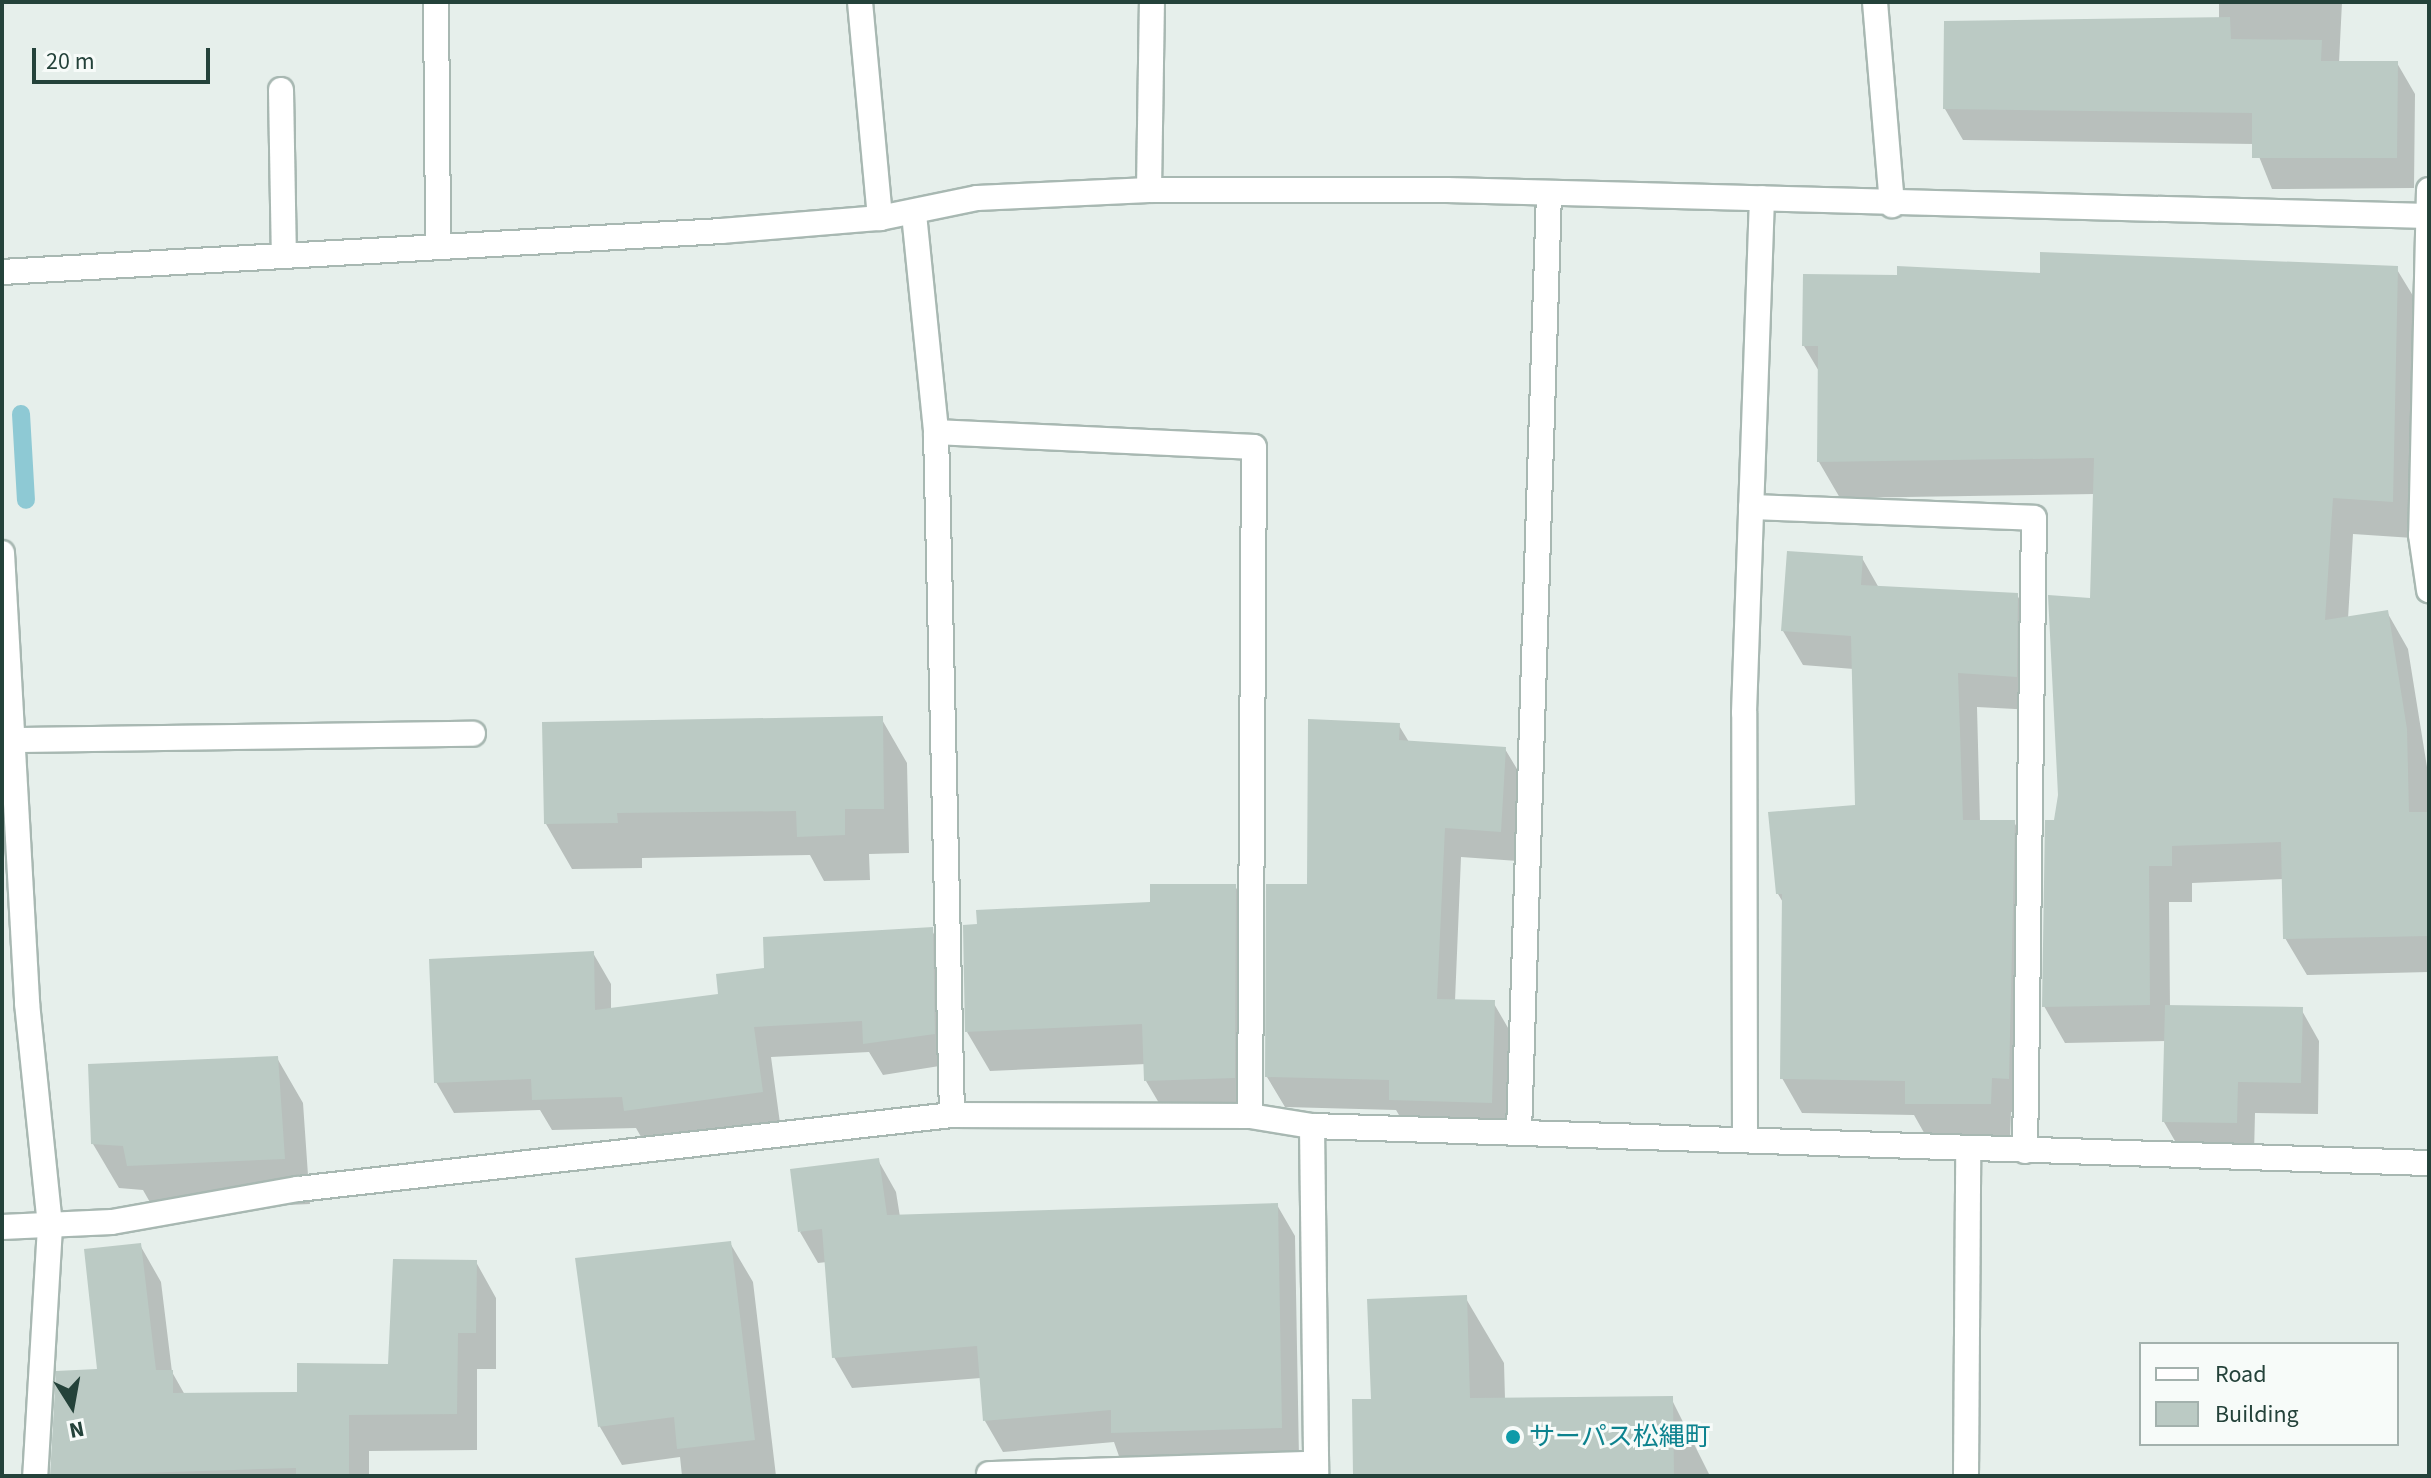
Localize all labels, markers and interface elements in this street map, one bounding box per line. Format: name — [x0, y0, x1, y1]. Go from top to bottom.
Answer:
scale bar — [36, 32, 214, 82]
text: 20 m — [46, 44, 95, 79]
legend — [2139, 1342, 2399, 1446]
text: Road — [2215, 1357, 2267, 1392]
north arrow — [32, 1366, 112, 1446]
text: Building — [2215, 1397, 2299, 1432]
text: N — [66, 1412, 87, 1447]
place label: サーパス松縄町 — [1529, 1421, 1711, 1453]
marker: サーパス松縄町 — [1504, 1428, 1522, 1446]

